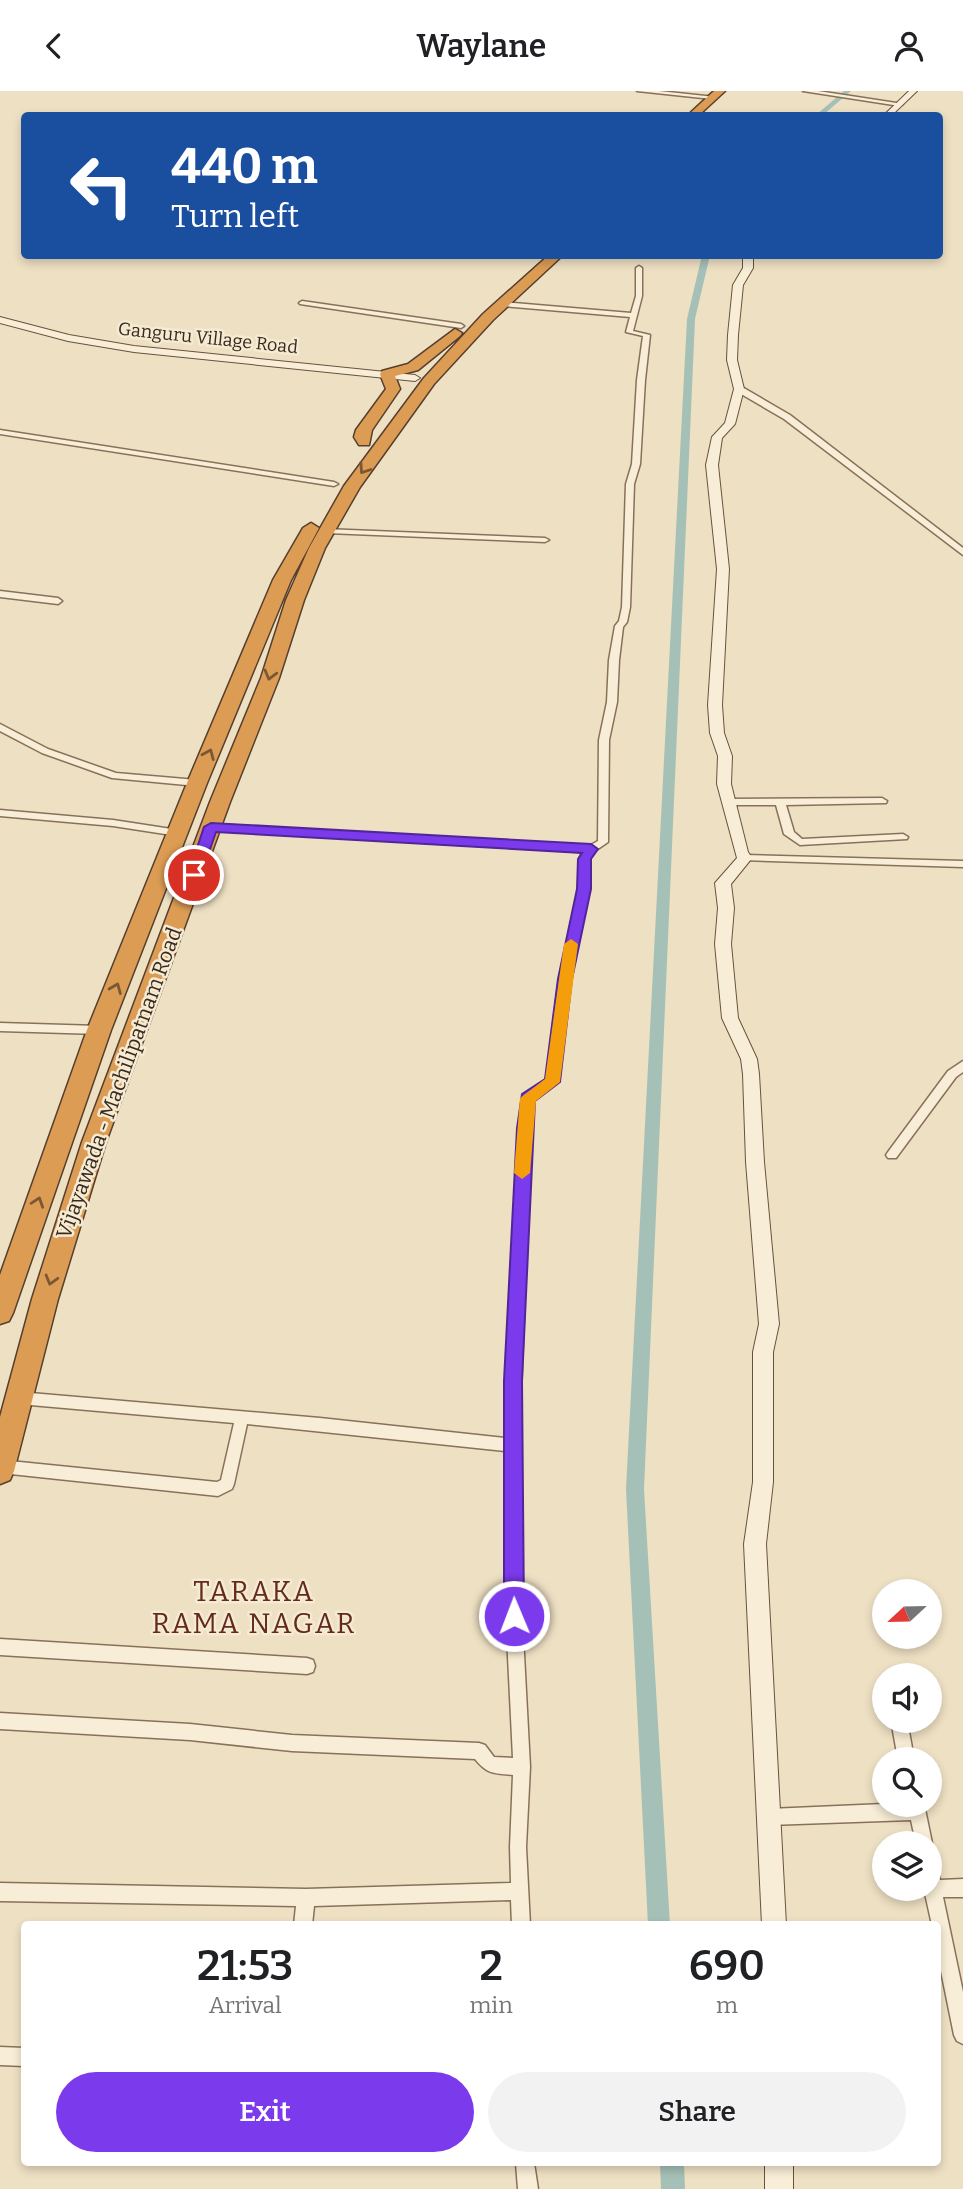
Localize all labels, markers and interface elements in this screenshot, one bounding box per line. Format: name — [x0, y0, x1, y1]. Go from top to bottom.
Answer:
icon: back — [35, 27, 73, 65]
text: Waylane — [417, 27, 546, 65]
icon: person — [890, 27, 928, 65]
text: 440 m — [171, 137, 318, 196]
icon: left — [56, 140, 147, 231]
text: Turn left — [171, 197, 299, 235]
street label: Ganguru Village Road — [117, 318, 299, 358]
one-way arrow — [360, 461, 372, 474]
one-way arrow — [264, 669, 278, 681]
one-way arrow — [201, 749, 215, 761]
pin — [164, 845, 224, 905]
icon: arrive — [175, 856, 213, 894]
street label: Vijayawada - Machilipatnam Road — [50, 924, 188, 1242]
one-way arrow — [108, 983, 122, 995]
one-way arrow — [30, 1196, 44, 1208]
one-way arrow — [45, 1274, 59, 1286]
district label: TARAKA RAMA NAGAR — [152, 1575, 356, 1640]
position arrow — [477, 1579, 551, 1653]
north arrow — [872, 1579, 942, 1649]
map controls — [872, 1579, 942, 1901]
button: sound — [872, 1663, 942, 1733]
button: search — [872, 1747, 942, 1817]
button: layers — [872, 1831, 942, 1901]
text: 21:53 — [197, 1941, 293, 1991]
text: 2 — [479, 1941, 503, 1991]
text: 690 — [689, 1941, 765, 1991]
text: Arrival — [209, 1991, 282, 2019]
text: min — [469, 1991, 513, 2019]
text: m — [716, 1991, 738, 2019]
button: Exit — [56, 2072, 474, 2152]
button: Share — [488, 2072, 906, 2152]

